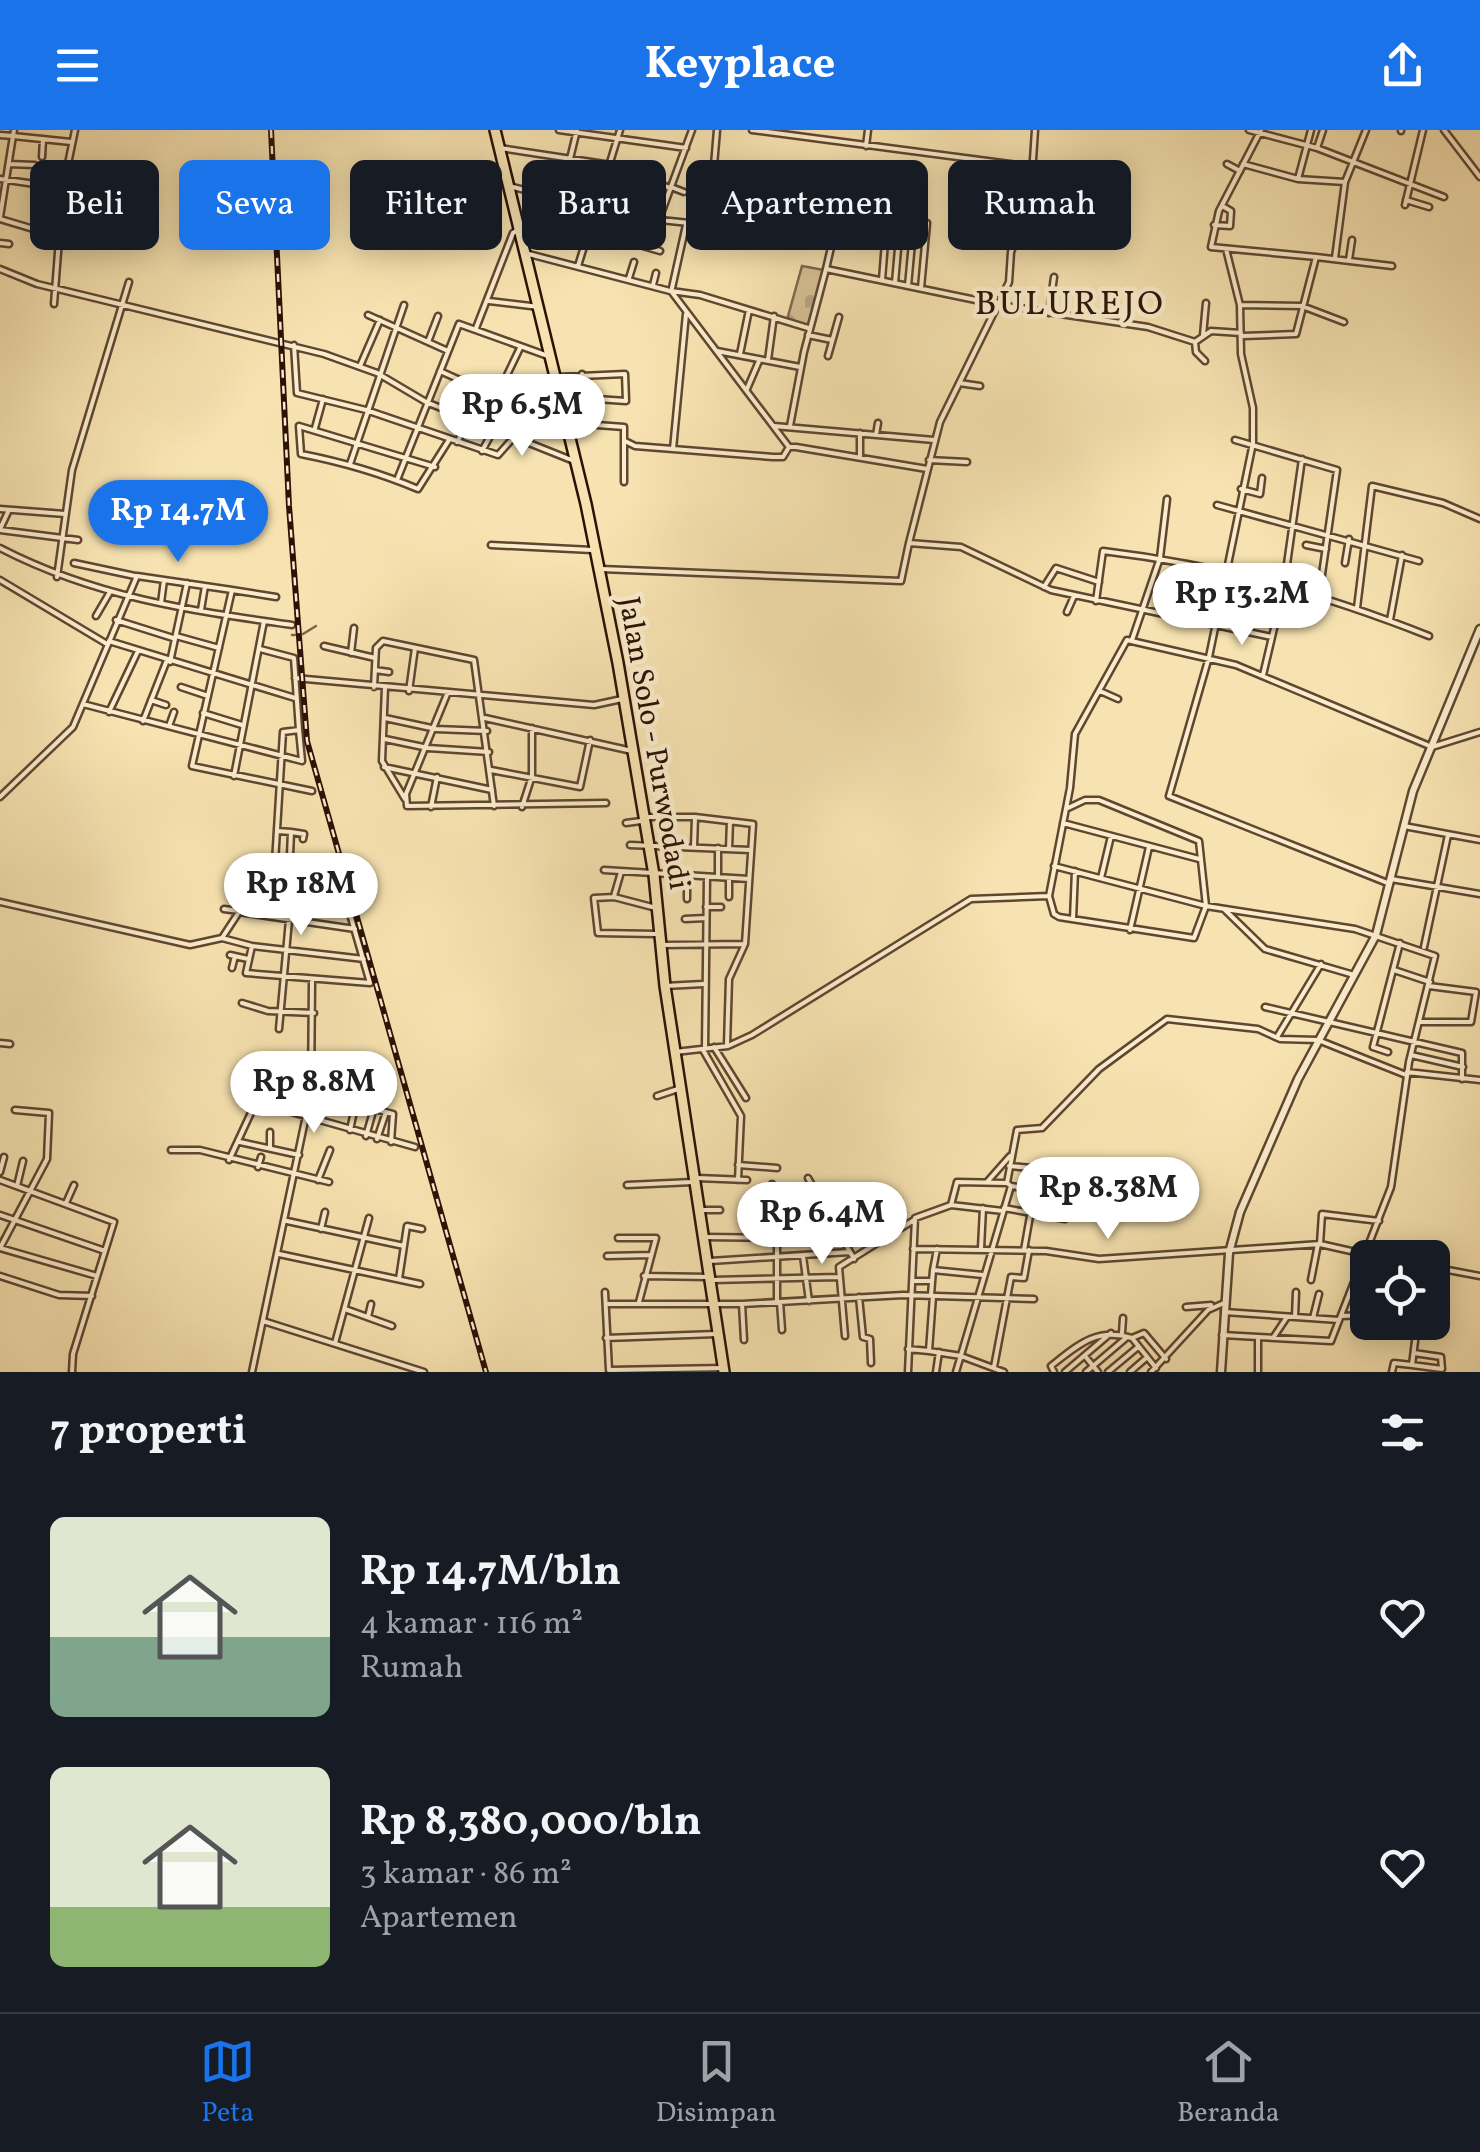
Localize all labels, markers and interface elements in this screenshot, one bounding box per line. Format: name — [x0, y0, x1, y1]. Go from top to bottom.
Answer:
text: Keyplace — [645, 34, 835, 97]
icon: menu — [50, 38, 105, 93]
icon: share — [1375, 38, 1430, 93]
chip: Beli — [30, 160, 159, 250]
chip: Sewa — [179, 160, 330, 250]
chip: Filter — [350, 160, 502, 250]
chip: Baru — [522, 160, 666, 250]
chip: Apartemen — [686, 160, 928, 250]
chip: Rumah — [948, 160, 1131, 250]
district label: BULUREJO — [975, 281, 1165, 329]
pin: Rp 6.5M — [430, 374, 614, 459]
text: Rp 6.5M — [461, 384, 583, 428]
pin: Rp 14.7M — [75, 480, 281, 565]
text: Rp 14.7M — [110, 490, 246, 534]
pin: Rp 13.2M — [1139, 563, 1345, 648]
text: Rp 13.2M — [1175, 573, 1309, 617]
street label: Jalan Solo - Purwodadi — [607, 594, 699, 893]
pin: Rp 18M — [220, 853, 382, 938]
text: Rp 18M — [246, 863, 356, 907]
pin: Rp 8.8M — [222, 1051, 406, 1136]
text: Rp 8.8M — [252, 1061, 376, 1105]
pin: Rp 8.38M — [1005, 1157, 1211, 1242]
text: Rp 8.38M — [1038, 1167, 1178, 1211]
pin: Rp 6.4M — [730, 1182, 914, 1267]
text: Rp 6.4M — [759, 1192, 885, 1236]
map controls — [1350, 1240, 1450, 1340]
button: locate — [1350, 1240, 1450, 1340]
text: 7 properti — [50, 1403, 247, 1462]
icon: filters — [1375, 1405, 1430, 1460]
text: Rp 14.7M/bln — [360, 1544, 621, 1603]
icon: home — [130, 1557, 250, 1677]
icon: heart — [1375, 1590, 1430, 1645]
text: 4 kamar · 116 m² — [360, 1603, 583, 1647]
text: Rumah — [360, 1647, 463, 1691]
text: Rp 8,380,000/bln — [360, 1794, 702, 1853]
icon: home — [130, 1807, 250, 1927]
icon: heart — [1375, 1840, 1430, 1895]
text: 3 kamar · 86 m² — [360, 1853, 572, 1897]
text: Apartemen — [360, 1897, 518, 1941]
tab: Peta — [200, 2034, 255, 2133]
tab: Disimpan — [656, 2034, 776, 2133]
tab: Beranda — [1177, 2034, 1280, 2133]

